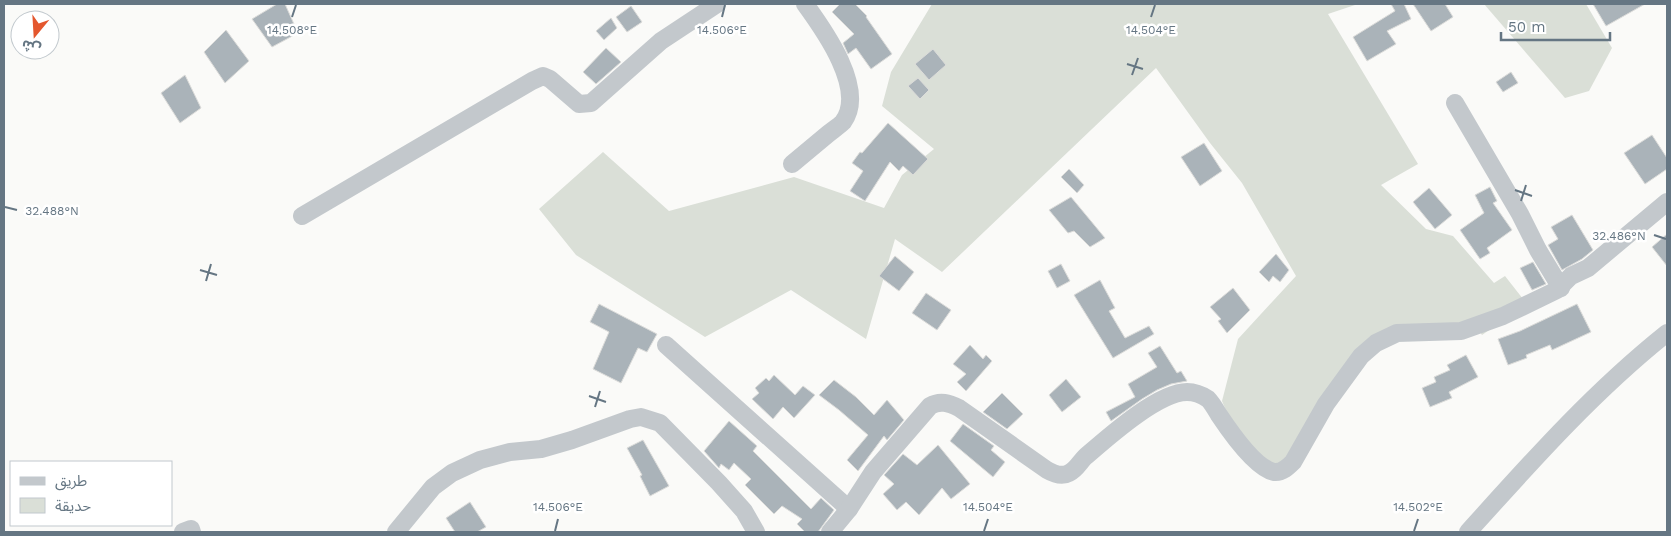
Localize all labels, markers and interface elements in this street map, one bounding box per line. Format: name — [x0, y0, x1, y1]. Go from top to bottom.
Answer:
north arrow — [10, 10, 60, 60]
scale bar — [1501, 10, 1610, 42]
text: 50 m — [1508, 18, 1545, 36]
text: 14.508°E — [267, 23, 317, 37]
text: 14.506°E — [697, 23, 747, 37]
text: 14.504°E — [1126, 23, 1176, 37]
text: ش — [19, 37, 43, 58]
text: 32.488°N — [25, 204, 79, 218]
text: 32.486°N — [1592, 229, 1646, 243]
legend — [10, 461, 172, 526]
text: طريق — [55, 472, 87, 491]
text: حديقة — [55, 497, 91, 515]
text: 14.506°E — [533, 500, 583, 514]
text: 14.504°E — [963, 500, 1013, 514]
text: 14.502°E — [1393, 500, 1443, 514]

